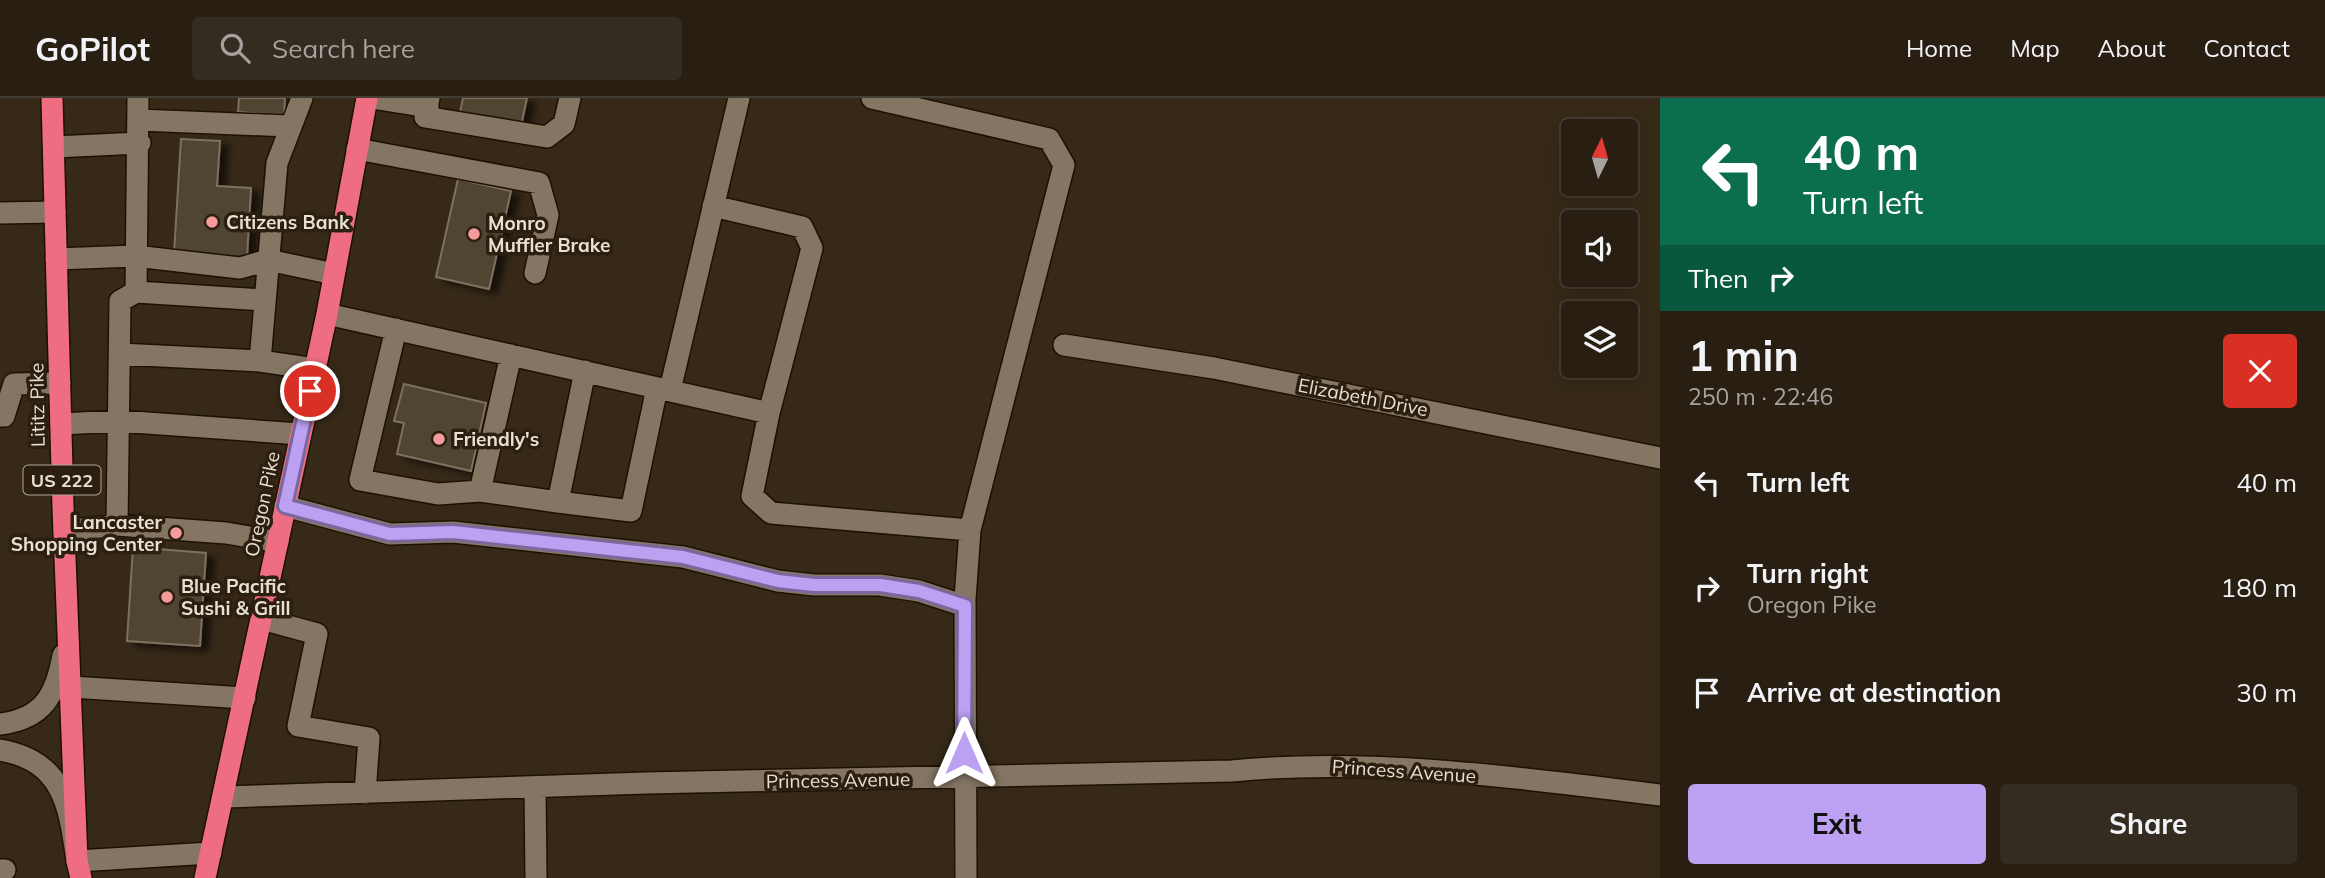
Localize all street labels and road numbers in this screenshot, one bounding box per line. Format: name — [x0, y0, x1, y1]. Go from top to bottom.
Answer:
street label: Lititz Pike — [24, 363, 50, 447]
street label: Elizabeth Drive — [1296, 373, 1430, 421]
street label: Oregon Pike — [239, 449, 285, 559]
road number: US 222 — [24, 466, 100, 494]
street label: Princess Avenue — [1331, 754, 1477, 788]
street label: Princess Avenue — [766, 767, 910, 793]

